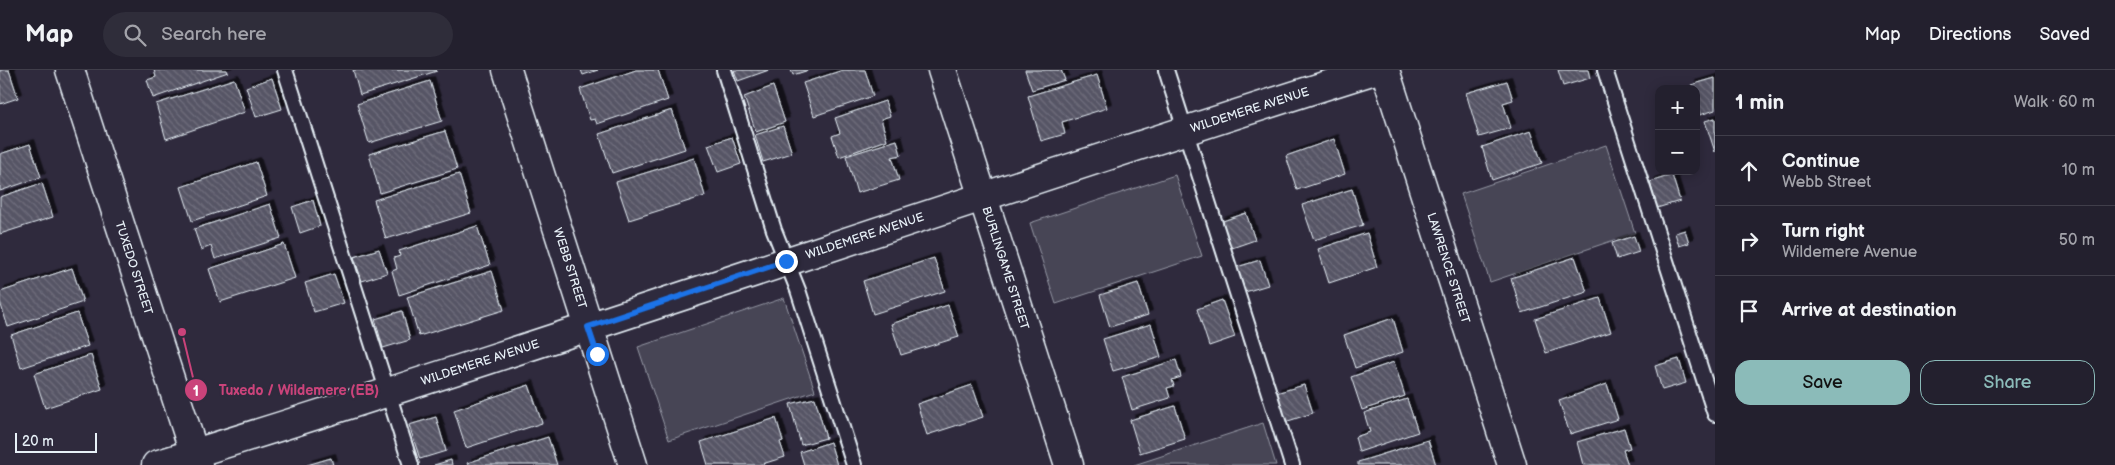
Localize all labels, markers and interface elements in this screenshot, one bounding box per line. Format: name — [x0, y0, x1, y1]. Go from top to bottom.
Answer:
search box — [103, 12, 453, 57]
text: Map — [25, 20, 73, 49]
icon: search — [121, 21, 149, 49]
text: Search here — [161, 23, 267, 46]
text: Map — [1865, 24, 1901, 45]
text: Directions — [1929, 24, 2011, 45]
text: Saved — [2039, 24, 2090, 45]
street label: WILDEMERE AVENUE — [1189, 84, 1311, 136]
map controls — [1655, 85, 1700, 175]
button: + — [1655, 85, 1700, 130]
text: 1 min — [1735, 90, 1784, 115]
text: Walk · 60 m — [2014, 93, 2095, 112]
button: − — [1655, 130, 1700, 175]
text: Continue — [1782, 150, 1860, 173]
icon: ahead — [1735, 157, 1763, 185]
text: 10 m — [2062, 161, 2095, 180]
text: Webb Street — [1782, 173, 1871, 192]
street label: BURLINGAME STREET — [979, 205, 1033, 332]
street label: WILDEMERE AVENUE — [804, 209, 926, 262]
street label: LAWRENCE STREET — [1424, 211, 1474, 326]
street label: TUXEDO STREET — [112, 219, 157, 317]
text: Turn right — [1782, 220, 1865, 243]
street label: WEBB STREET — [550, 226, 590, 311]
icon: right — [1735, 227, 1763, 255]
text: 50 m — [2059, 231, 2095, 250]
text: Wildemere Avenue — [1782, 243, 1917, 262]
route end — [775, 250, 798, 273]
icon: arrive — [1735, 297, 1763, 325]
text: Arrive at destination — [1782, 299, 1957, 322]
street label: WILDEMERE AVENUE — [419, 336, 541, 389]
route start — [586, 343, 609, 366]
button: Save — [1735, 360, 1910, 405]
button: Share — [1920, 360, 2095, 405]
callout: Tuxedo / Wildemere (EB) — [183, 376, 389, 405]
text: 1 — [193, 382, 199, 401]
text: Tuxedo / Wildemere (EB) — [219, 382, 379, 399]
scale bar — [15, 430, 98, 453]
text: 20 m — [22, 433, 54, 450]

